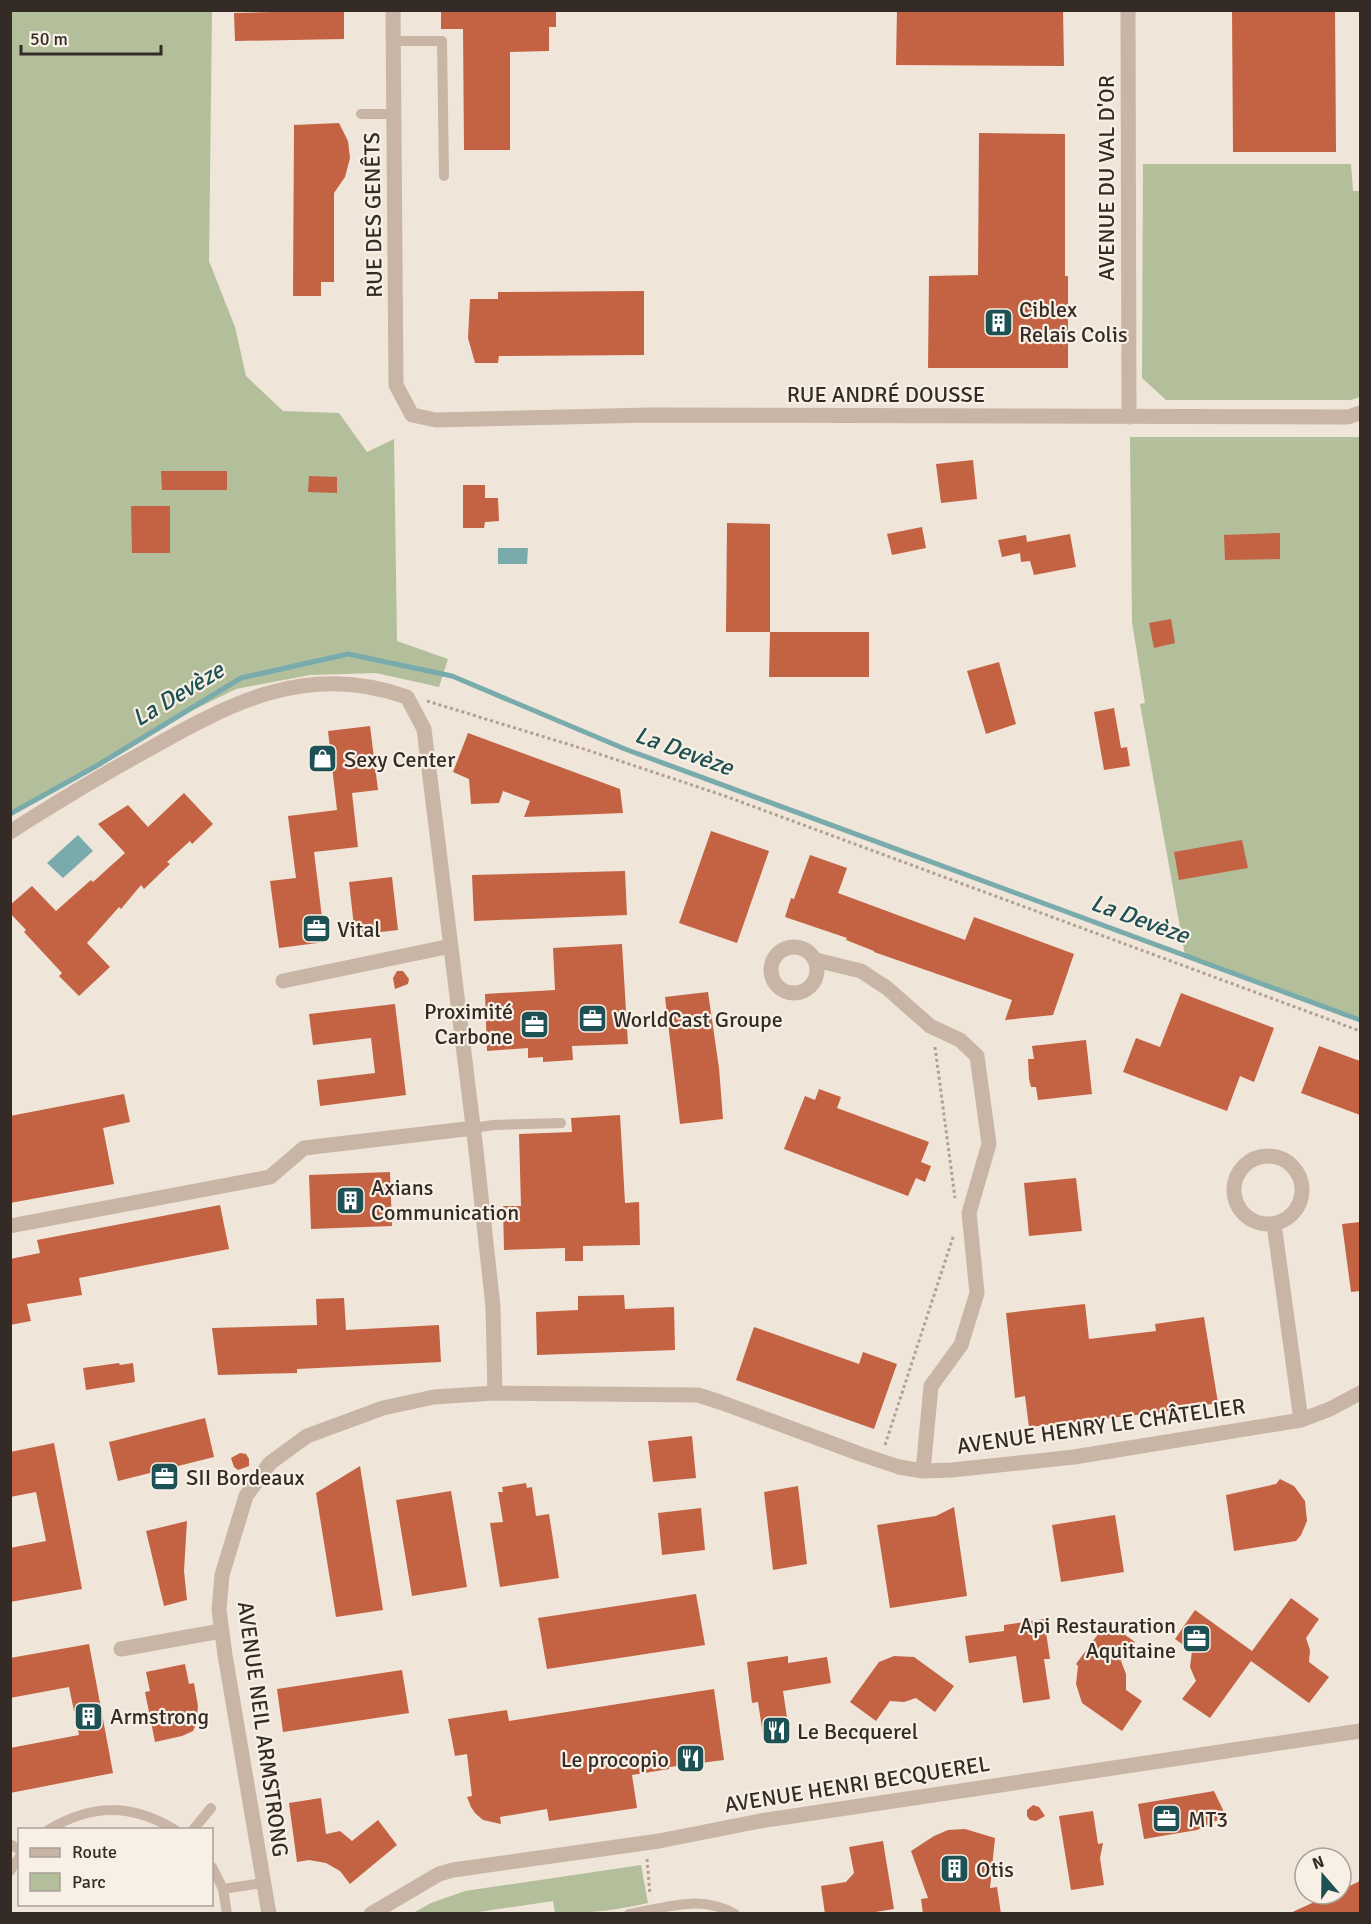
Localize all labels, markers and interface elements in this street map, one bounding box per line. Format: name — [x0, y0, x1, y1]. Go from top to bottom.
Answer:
scale bar — [21, 18, 160, 56]
text: 50 m — [30, 28, 68, 50]
street label: AVENUE DU VAL D'OR — [1093, 75, 1120, 281]
street label: RUE DES GENÊTS — [358, 132, 388, 298]
place label: Ciblex Relais Colis — [1019, 296, 1128, 348]
building icon: Ciblex Relais Colis — [982, 306, 1014, 338]
street label: RUE ANDRÉ DOUSSE — [787, 381, 985, 408]
water label: La Devèze — [127, 654, 230, 733]
water label: La Devèze — [631, 719, 738, 783]
shop icon: Sexy Center — [307, 743, 339, 775]
place label: Sexy Center — [344, 746, 455, 773]
water label: La Devèze — [1087, 887, 1194, 951]
office icon: Vital — [300, 913, 332, 945]
place label: Vital — [337, 916, 381, 943]
place label: Proximité Carbone — [424, 998, 513, 1050]
office icon: WorldCast Groupe — [576, 1003, 608, 1035]
place label: WorldCast Groupe — [613, 1006, 783, 1033]
office icon: Proximité Carbone — [518, 1008, 550, 1040]
place label: Axians Communication — [371, 1174, 519, 1226]
building icon: Axians Communication — [334, 1184, 366, 1216]
street label: AVENUE HENRY LE CHÂTELIER — [955, 1392, 1247, 1460]
office icon: SII Bordeaux — [149, 1461, 181, 1493]
place label: SII Bordeaux — [186, 1464, 305, 1491]
street label: AVENUE NEIL ARMSTRONG — [232, 1600, 294, 1858]
place label: Api Restauration Aquitaine — [1020, 1612, 1176, 1664]
office icon: Api Restauration Aquitaine — [1181, 1622, 1213, 1654]
building icon: Armstrong — [73, 1700, 105, 1732]
place label: Armstrong — [110, 1703, 209, 1730]
restaurant icon: Le Becquerel — [760, 1715, 792, 1747]
place label: Le Becquerel — [797, 1718, 918, 1745]
restaurant icon: Le procopio — [674, 1743, 706, 1775]
place label: Le procopio — [561, 1746, 669, 1773]
street label: AVENUE HENRI BECQUEREL — [722, 1750, 992, 1818]
office icon: MT3 — [1151, 1803, 1183, 1835]
place label: MT3 — [1188, 1806, 1228, 1833]
legend — [18, 1828, 213, 1906]
text: Route — [72, 1841, 117, 1863]
north arrow — [1293, 1846, 1353, 1906]
text: N — [1310, 1852, 1327, 1874]
building icon: Otis — [939, 1853, 971, 1885]
place label: Otis — [976, 1856, 1014, 1883]
text: Parc — [72, 1871, 106, 1893]

